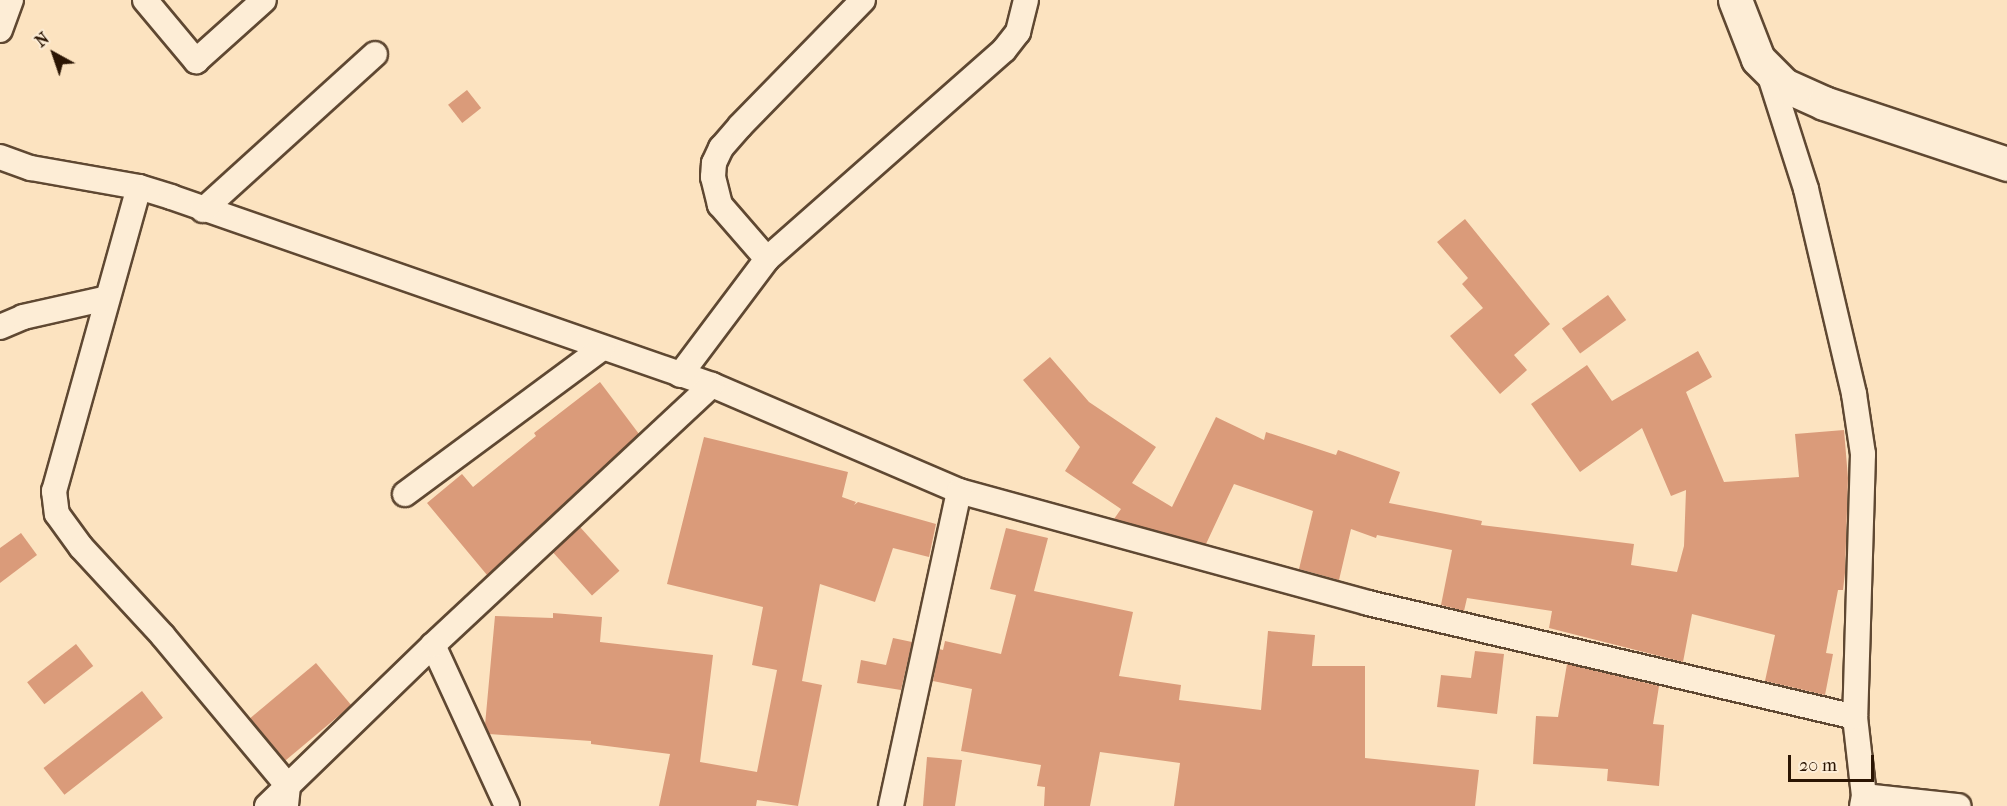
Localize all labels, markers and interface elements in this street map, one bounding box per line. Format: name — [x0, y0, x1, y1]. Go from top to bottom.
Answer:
north arrow — [24, 24, 84, 84]
text: N — [31, 29, 53, 51]
scale bar — [1791, 743, 1876, 781]
text: 20 m — [1799, 755, 1837, 776]

